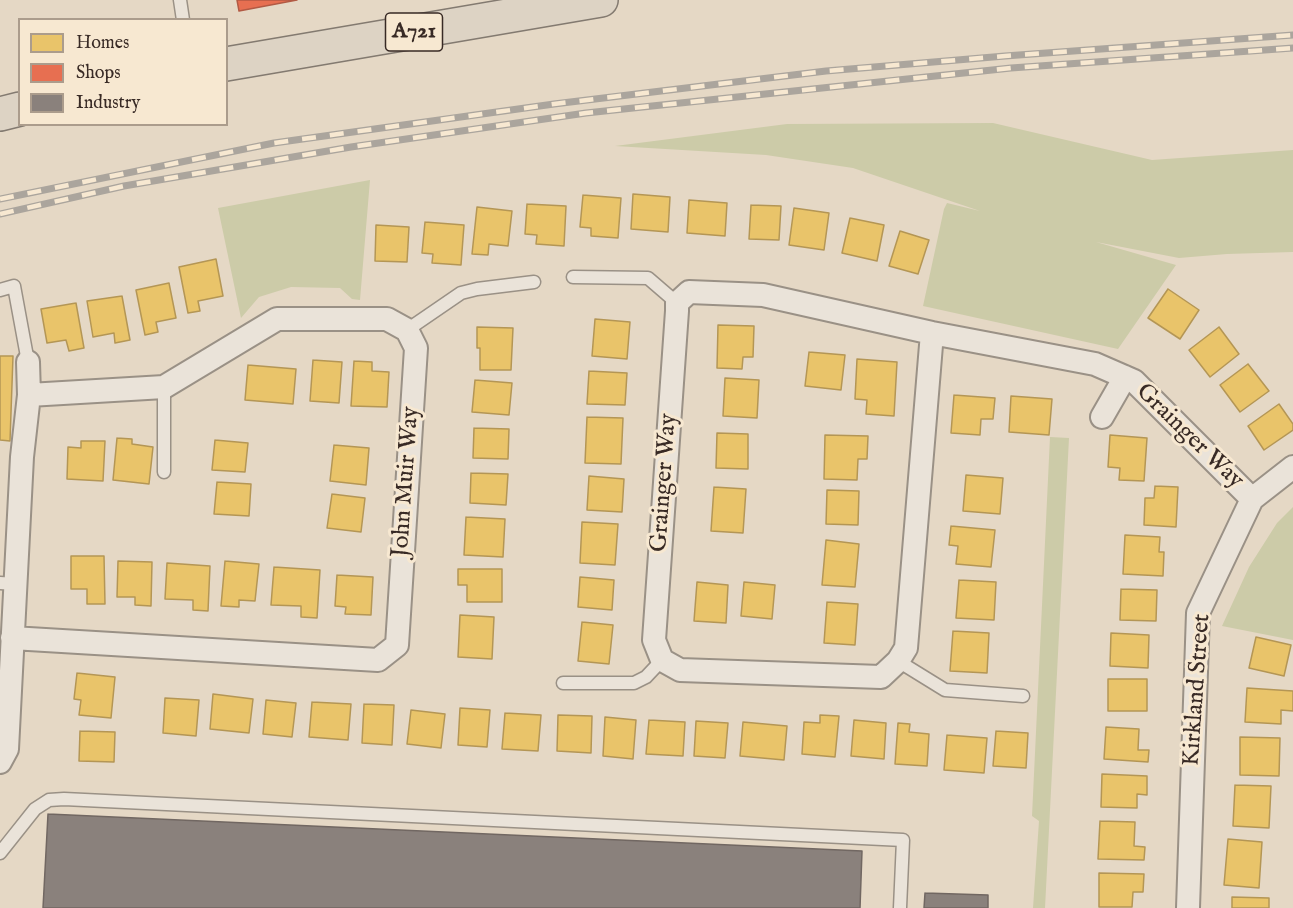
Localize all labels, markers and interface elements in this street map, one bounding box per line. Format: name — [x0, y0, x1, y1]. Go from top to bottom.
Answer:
road number: A721 — [386, 13, 442, 51]
legend — [18, 18, 228, 126]
text: Homes — [76, 32, 129, 55]
text: Shops — [76, 62, 121, 85]
text: Industry — [76, 92, 140, 115]
street label: Grainger Way — [1129, 378, 1249, 496]
street label: John Muir Way — [387, 406, 427, 558]
street label: Grainger Way — [646, 413, 684, 553]
street label: Kirkland Street — [1178, 613, 1218, 767]

